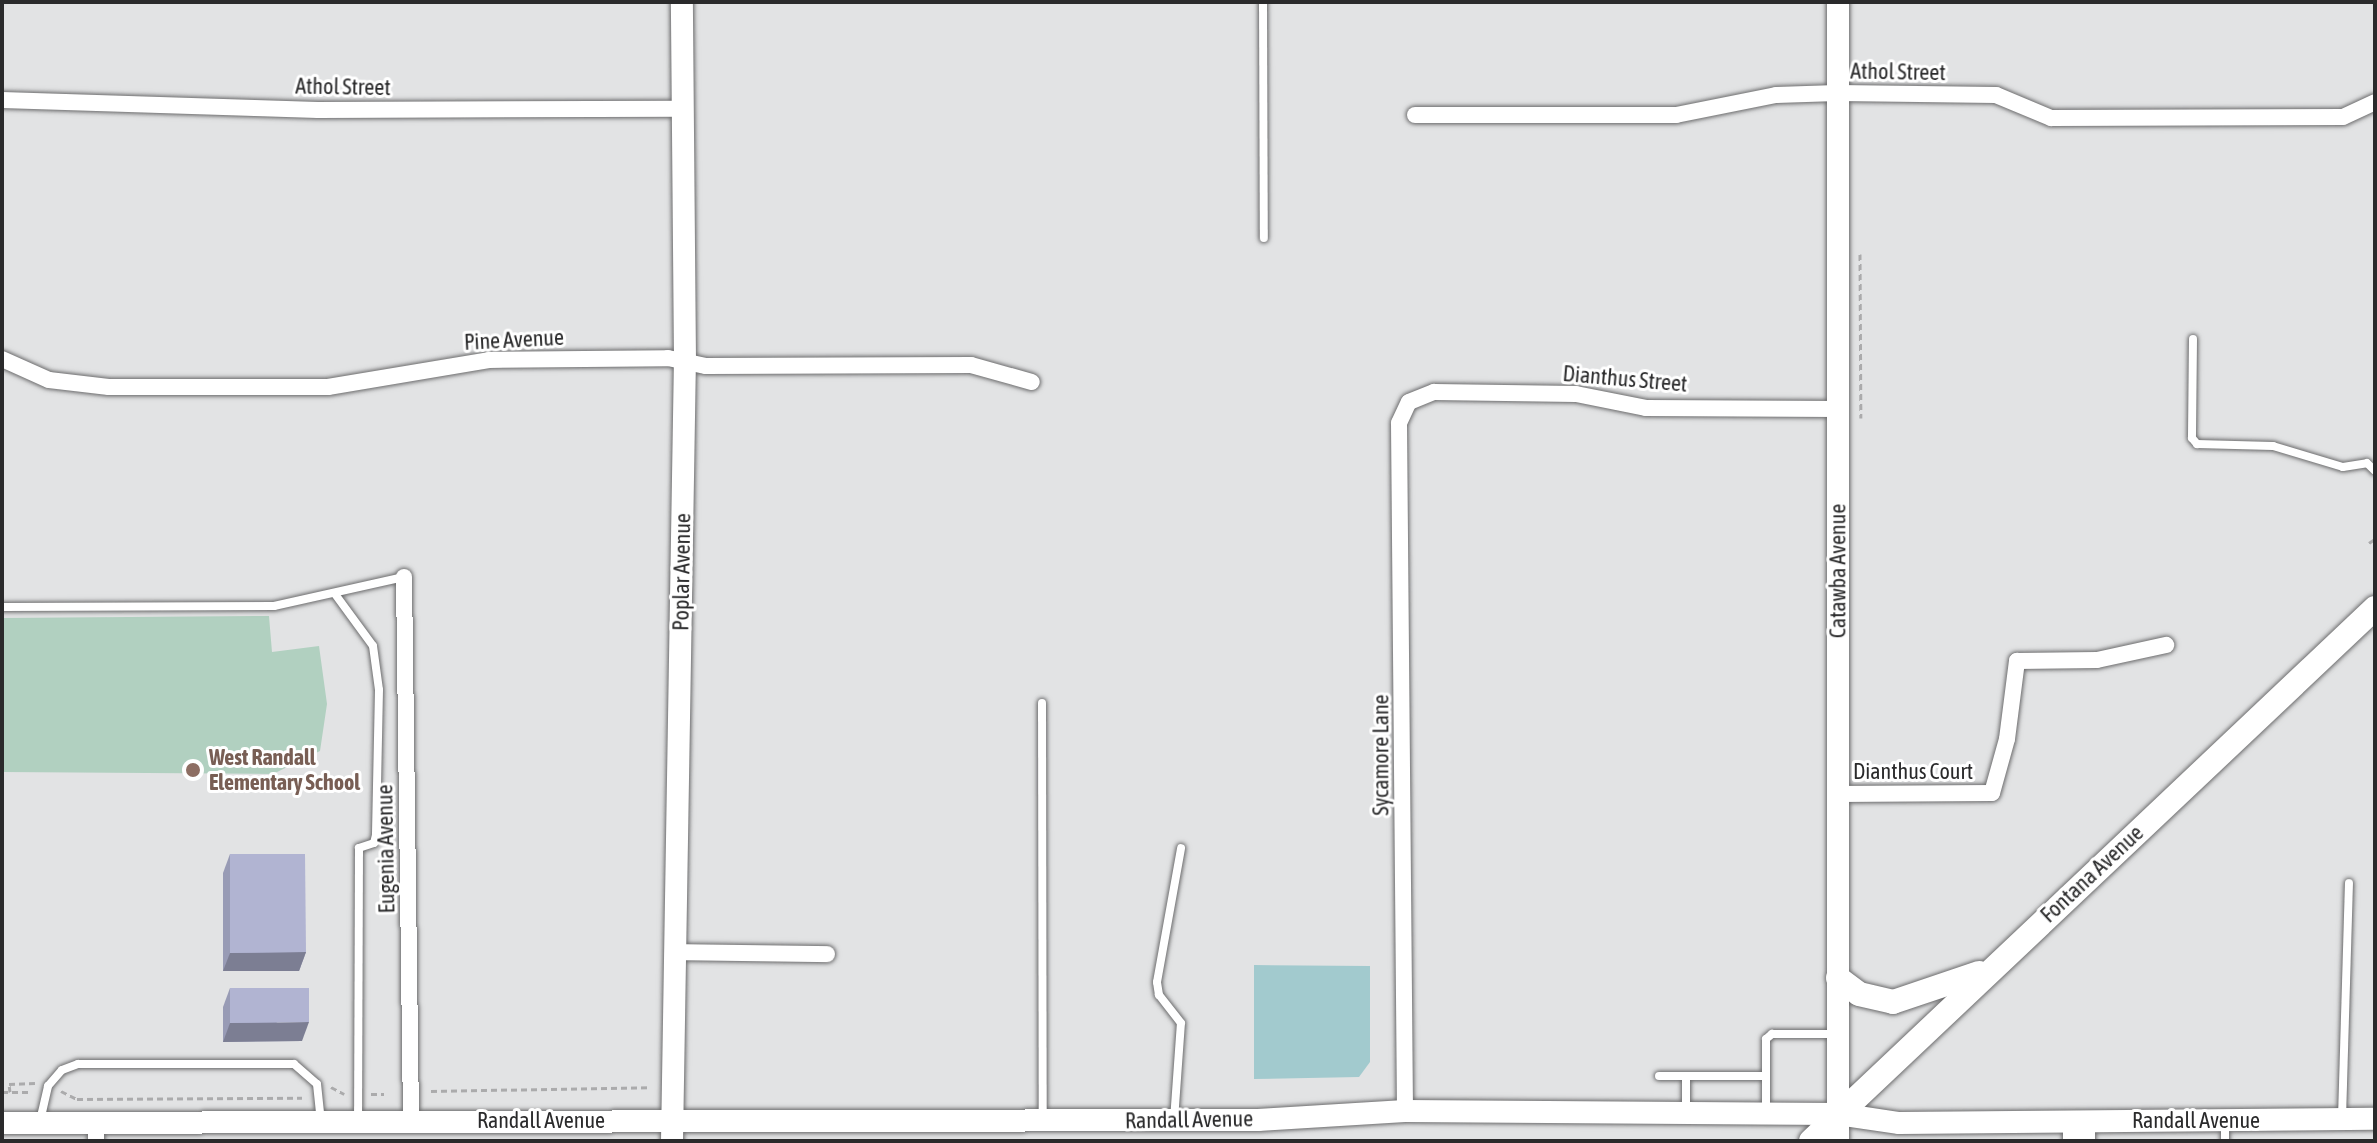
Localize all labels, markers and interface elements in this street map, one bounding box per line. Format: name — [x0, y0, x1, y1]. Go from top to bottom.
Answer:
street label: Athol Street — [1850, 58, 1946, 86]
street label: Athol Street — [295, 73, 391, 101]
street label: Pine Avenue — [463, 324, 565, 356]
street label: Dianthus Street — [1562, 360, 1688, 398]
street label: Catawba Avenue — [1825, 504, 1851, 638]
street label: Poplar Avenue — [668, 513, 696, 631]
street label: Sycamore Lane — [1368, 694, 1394, 816]
place label: West Randall Elementary School — [209, 744, 360, 796]
street label: Dianthus Court — [1853, 759, 1973, 785]
marker: West Randall Elementary School — [184, 761, 202, 779]
street label: Eugenia Avenue — [372, 784, 400, 914]
street label: Fontana Avenue — [2035, 820, 2149, 928]
street label: Randall Avenue — [1125, 1106, 1253, 1134]
street label: Randall Avenue — [477, 1108, 605, 1134]
street label: Randall Avenue — [2132, 1108, 2260, 1134]

